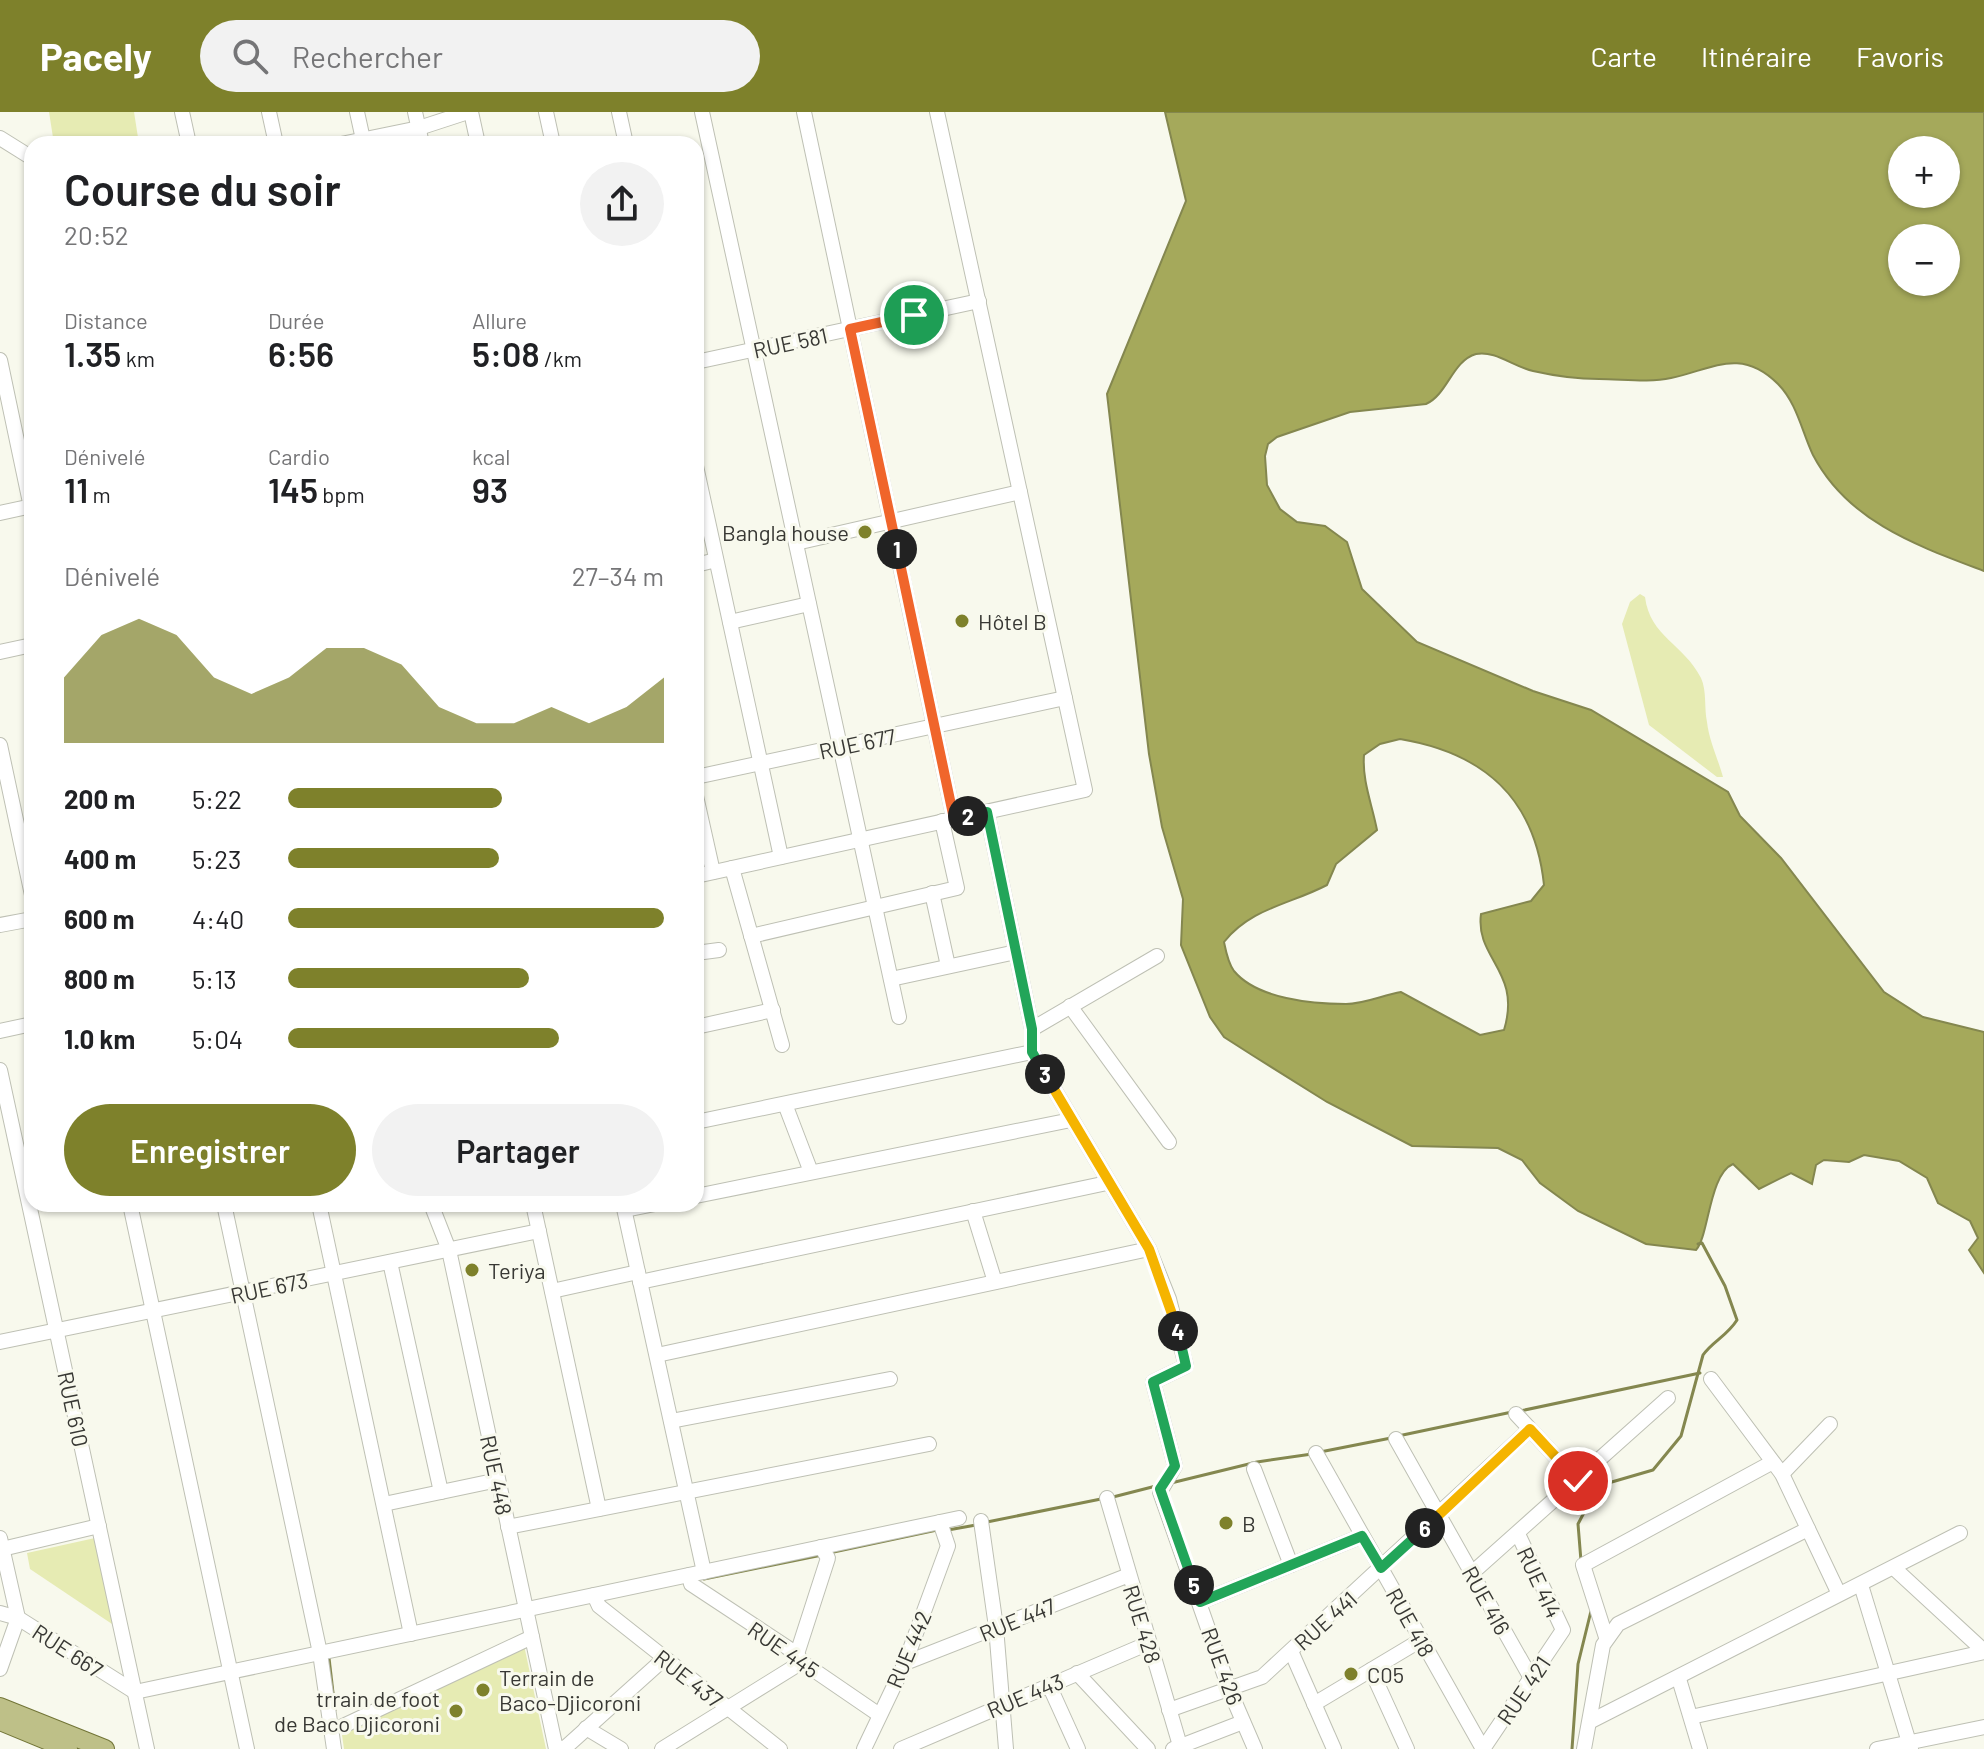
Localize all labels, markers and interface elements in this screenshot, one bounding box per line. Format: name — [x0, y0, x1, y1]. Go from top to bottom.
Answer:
search box — [200, 20, 760, 92]
text: Pacely — [40, 33, 152, 79]
icon: search — [228, 34, 272, 78]
text: Rechercher — [292, 38, 443, 74]
text: Carte — [1591, 39, 1657, 73]
text: Itinéraire — [1701, 39, 1812, 73]
text: Favoris — [1856, 39, 1944, 73]
map controls — [1888, 136, 1960, 296]
button: + — [1888, 136, 1960, 208]
text: Course du soir — [64, 162, 341, 215]
button: share — [580, 162, 664, 246]
text: 20:52 — [64, 219, 129, 250]
button: − — [1888, 224, 1960, 296]
pin — [880, 281, 948, 349]
icon: arrive — [892, 293, 936, 337]
text: Distance — [64, 307, 148, 333]
text: Durée — [268, 307, 324, 333]
text: Allure — [472, 307, 527, 333]
street label: RUE 581 — [750, 321, 830, 363]
text: 1.35 — [64, 333, 121, 374]
text: 6:56 — [268, 333, 334, 374]
text: 5:08 — [472, 333, 540, 374]
text: km — [121, 345, 155, 371]
text: /km — [540, 345, 582, 371]
text: Dénivelé — [64, 443, 145, 469]
text: Cardio — [268, 443, 330, 469]
text: kcal — [472, 443, 510, 469]
text: 11 — [64, 469, 88, 510]
text: 145 — [268, 469, 318, 510]
text: 93 — [472, 469, 508, 510]
text: m — [88, 481, 111, 507]
text: bpm — [318, 481, 365, 507]
place label: Bangla house — [722, 519, 849, 545]
marker: Bangla house — [856, 523, 874, 541]
pin: 1 — [877, 529, 917, 569]
text: 1 — [893, 536, 901, 562]
text: Dénivelé — [64, 560, 160, 591]
text: 27–34 m — [572, 560, 664, 591]
place label: Hôtel B — [978, 608, 1047, 634]
marker: Hôtel B — [953, 612, 971, 630]
street label: RUE 677 — [816, 722, 898, 764]
text: 200 m — [64, 783, 135, 814]
text: 5:22 — [192, 783, 242, 814]
pin: 2 — [948, 796, 988, 836]
text: 2 — [962, 803, 974, 829]
text: 400 m — [64, 843, 136, 874]
text: 5:23 — [192, 843, 241, 874]
text: 600 m — [64, 903, 135, 934]
text: 4:40 — [192, 903, 244, 934]
text: 800 m — [64, 963, 135, 994]
text: 5:13 — [192, 963, 237, 994]
text: 1.0 km — [64, 1023, 135, 1054]
text: 5:04 — [192, 1023, 243, 1054]
pin: 3 — [1025, 1054, 1065, 1094]
text: 3 — [1039, 1061, 1051, 1087]
button: Enregistrer — [64, 1104, 356, 1196]
button: Partager — [372, 1104, 664, 1196]
place label: Teriya — [488, 1257, 545, 1283]
marker: Teriya — [463, 1261, 481, 1279]
street label: RUE 673 — [228, 1266, 310, 1308]
pin: 4 — [1158, 1311, 1198, 1351]
text: 4 — [1171, 1318, 1185, 1344]
street label: RUE 610 — [53, 1369, 95, 1449]
street label: RUE 448 — [476, 1433, 518, 1517]
pin — [1544, 1447, 1612, 1515]
icon: check — [1556, 1459, 1600, 1503]
pin: 6 — [1405, 1508, 1445, 1548]
place label: B — [1242, 1510, 1256, 1536]
marker: B — [1217, 1514, 1235, 1532]
text: 6 — [1419, 1515, 1431, 1541]
street label: RUE 414 — [1512, 1542, 1568, 1622]
street label: RUE 416 — [1458, 1561, 1516, 1639]
pin: 5 — [1174, 1565, 1214, 1605]
text: 5 — [1188, 1572, 1200, 1598]
street label: RUE 428 — [1119, 1582, 1167, 1666]
street label: RUE 418 — [1382, 1583, 1440, 1661]
street label: RUE 441 — [1288, 1585, 1362, 1655]
street label: RUE 447 — [975, 1592, 1059, 1646]
street label: RUE 442 — [880, 1606, 936, 1692]
street label: RUE 445 — [743, 1615, 825, 1683]
street label: RUE 667 — [28, 1618, 108, 1682]
street label: RUE 426 — [1197, 1624, 1249, 1708]
street label: RUE 437 — [650, 1643, 728, 1713]
street label: RUE 421 — [1491, 1651, 1555, 1729]
place label: C05 — [1367, 1661, 1404, 1687]
place label: Terrain de Baco-Djicoroni — [499, 1664, 641, 1715]
marker: C05 — [1342, 1665, 1360, 1683]
street label: RUE 443 — [983, 1667, 1067, 1723]
marker: Terrain de Baco-Djicoroni — [474, 1681, 492, 1699]
place label: trrain de foot de Baco Djicoroni — [274, 1685, 440, 1736]
marker: trrain de foot de Baco Djicoroni — [447, 1702, 465, 1720]

